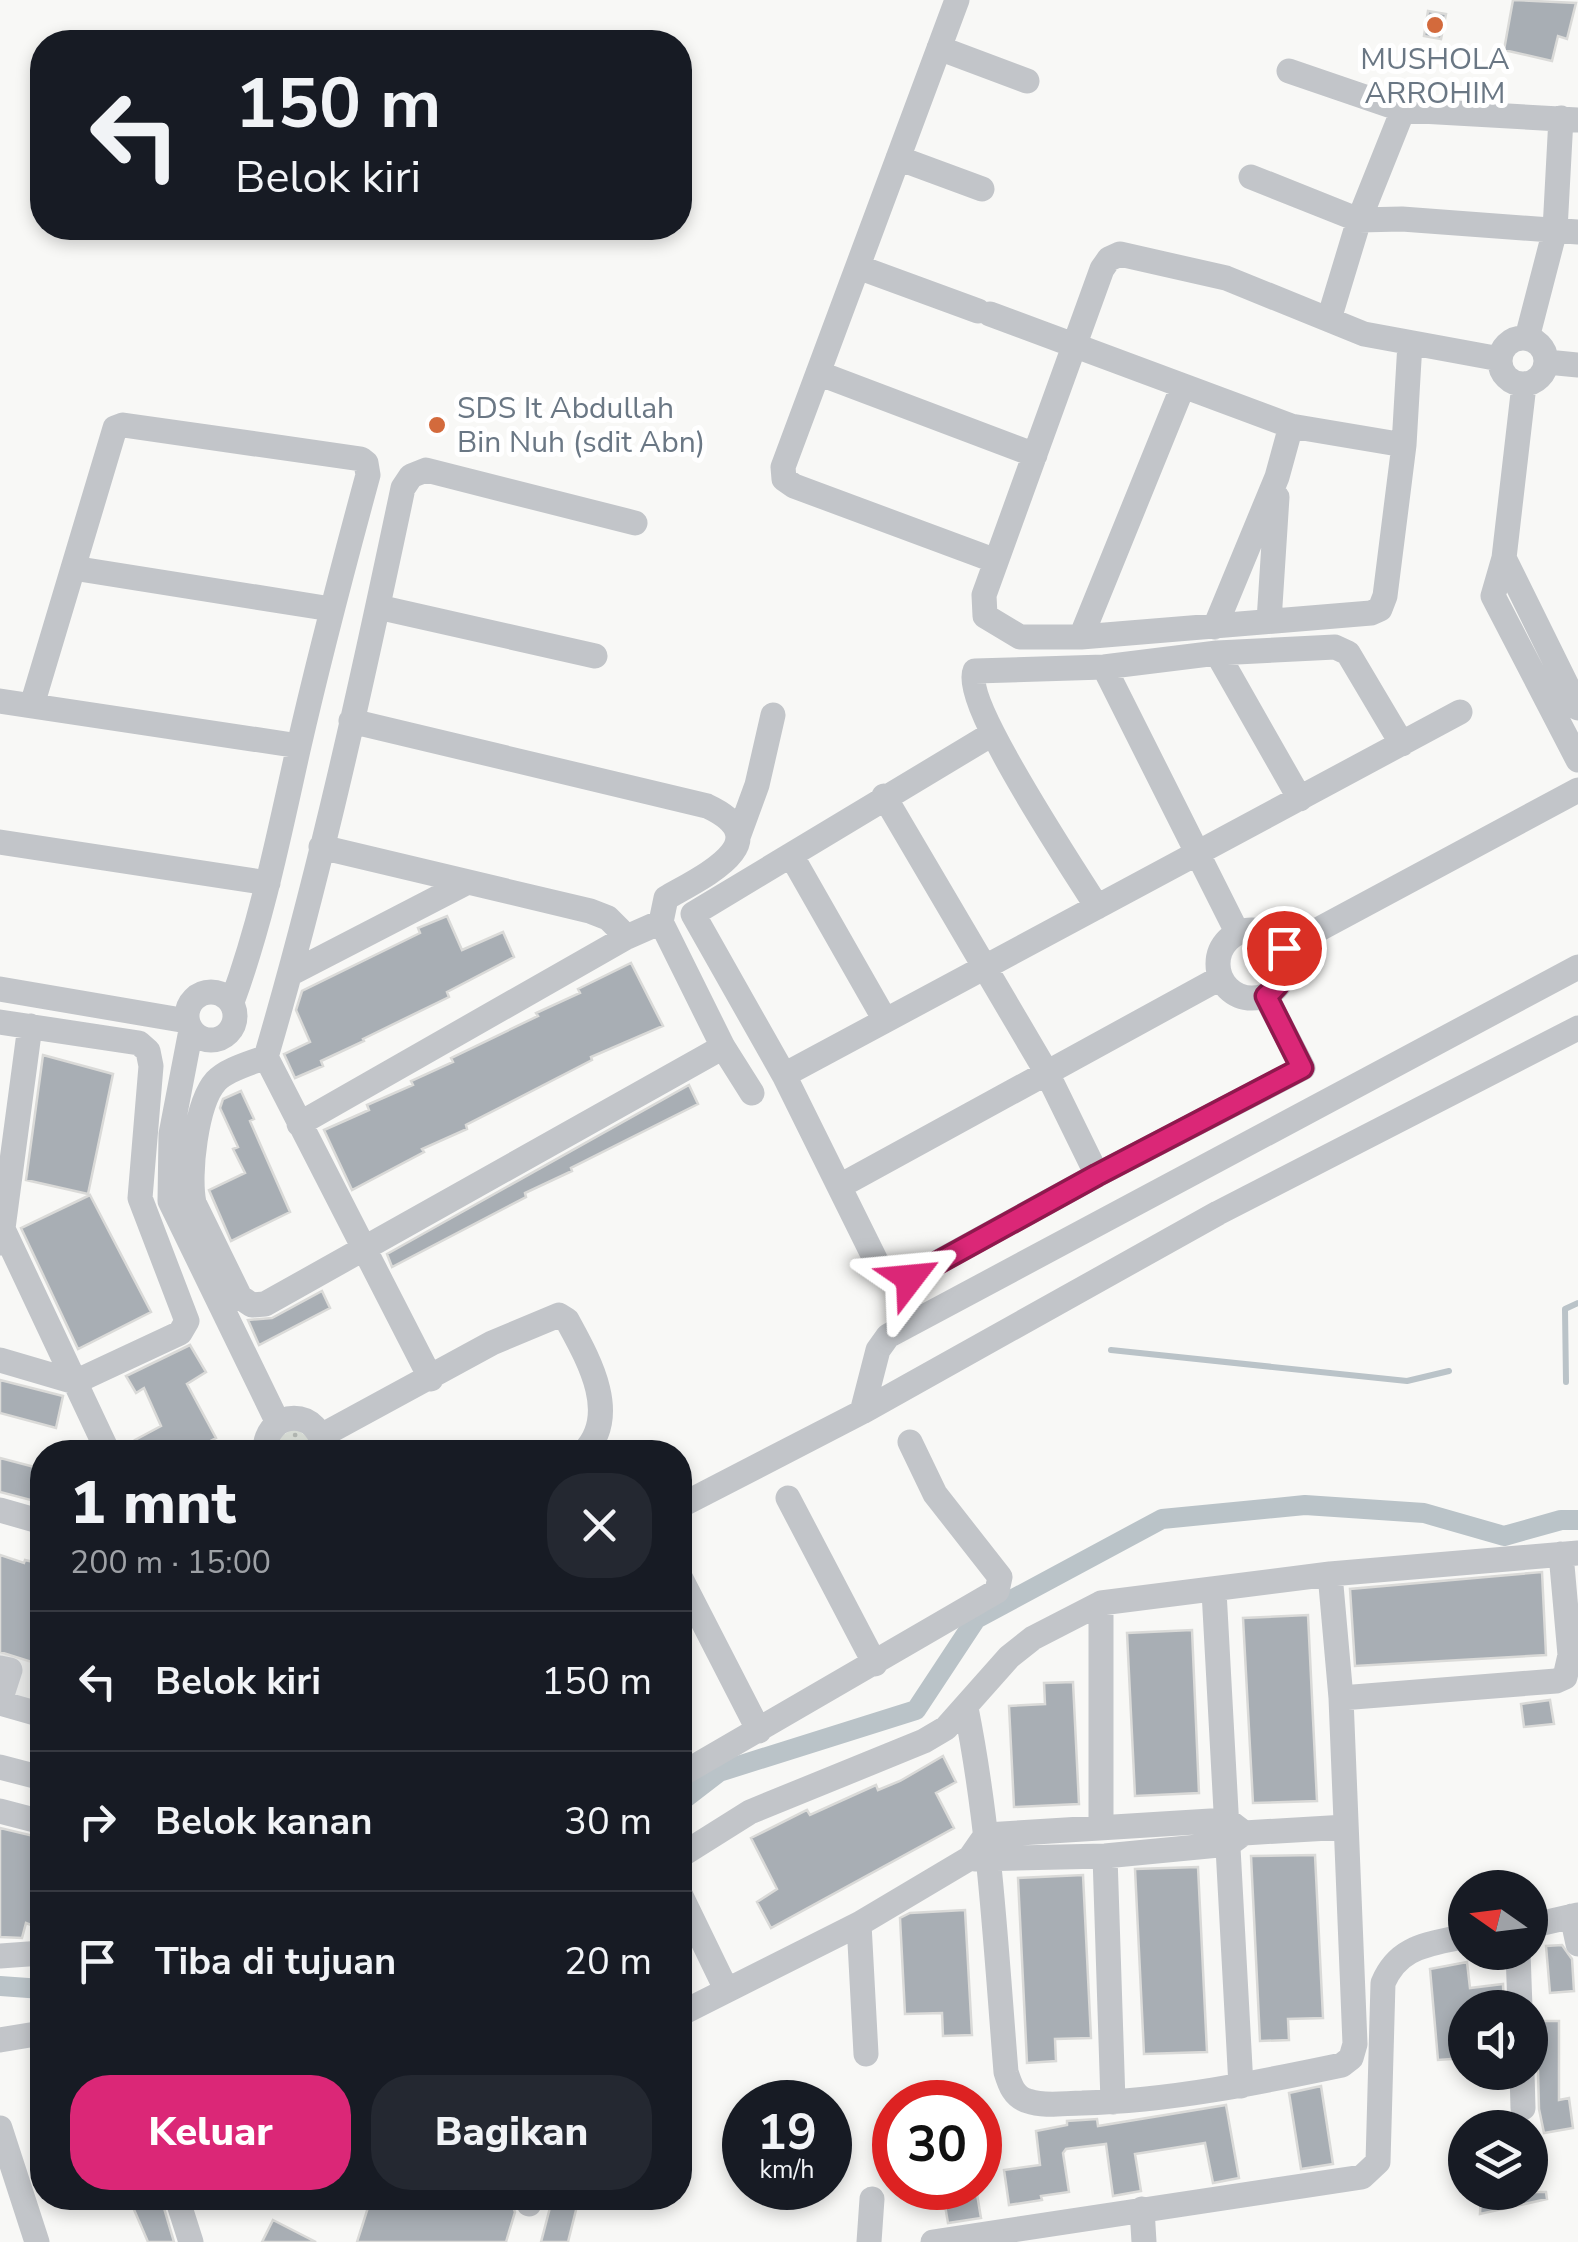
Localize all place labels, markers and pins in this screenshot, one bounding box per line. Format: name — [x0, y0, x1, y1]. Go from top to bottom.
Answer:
marker: MUSHOLA ARROHIM — [1424, 14, 1446, 36]
place label: MUSHOLA ARROHIM — [1360, 39, 1510, 114]
place label: SDS It Abdullah Bin Nuh (sdit Abn) — [457, 388, 705, 463]
marker: SDS It Abdullah Bin Nuh (sdit Abn) — [426, 414, 448, 436]
pin — [1242, 906, 1327, 991]

